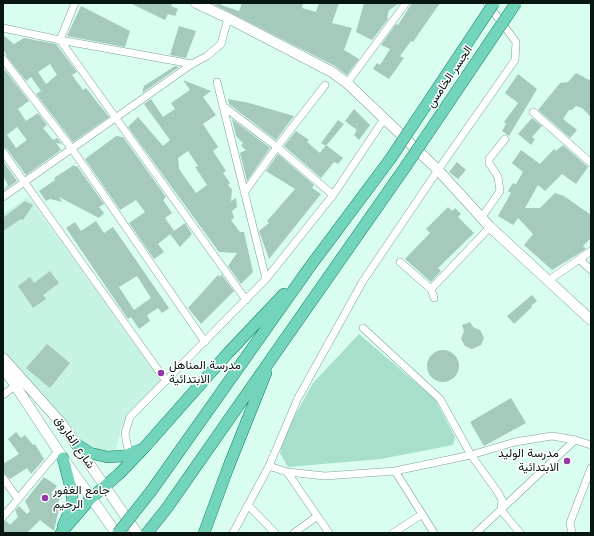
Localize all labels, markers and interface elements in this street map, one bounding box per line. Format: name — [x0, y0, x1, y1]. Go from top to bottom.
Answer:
street label: الجسر الخامس — [424, 43, 476, 111]
place label: مدرسة المناهل الابتدائية — [169, 359, 241, 387]
marker: مدرسة المناهل الابتدائية — [156, 368, 166, 378]
street label: شارع الفاروق — [51, 414, 97, 472]
place label: مدرسة الوليد الابتدائية — [498, 447, 559, 475]
marker: مدرسة الوليد الابتدائية — [562, 456, 572, 466]
place label: جامع الغفور الرحيم — [53, 484, 110, 512]
marker: جامع الغفور الرحيم — [40, 493, 50, 503]

